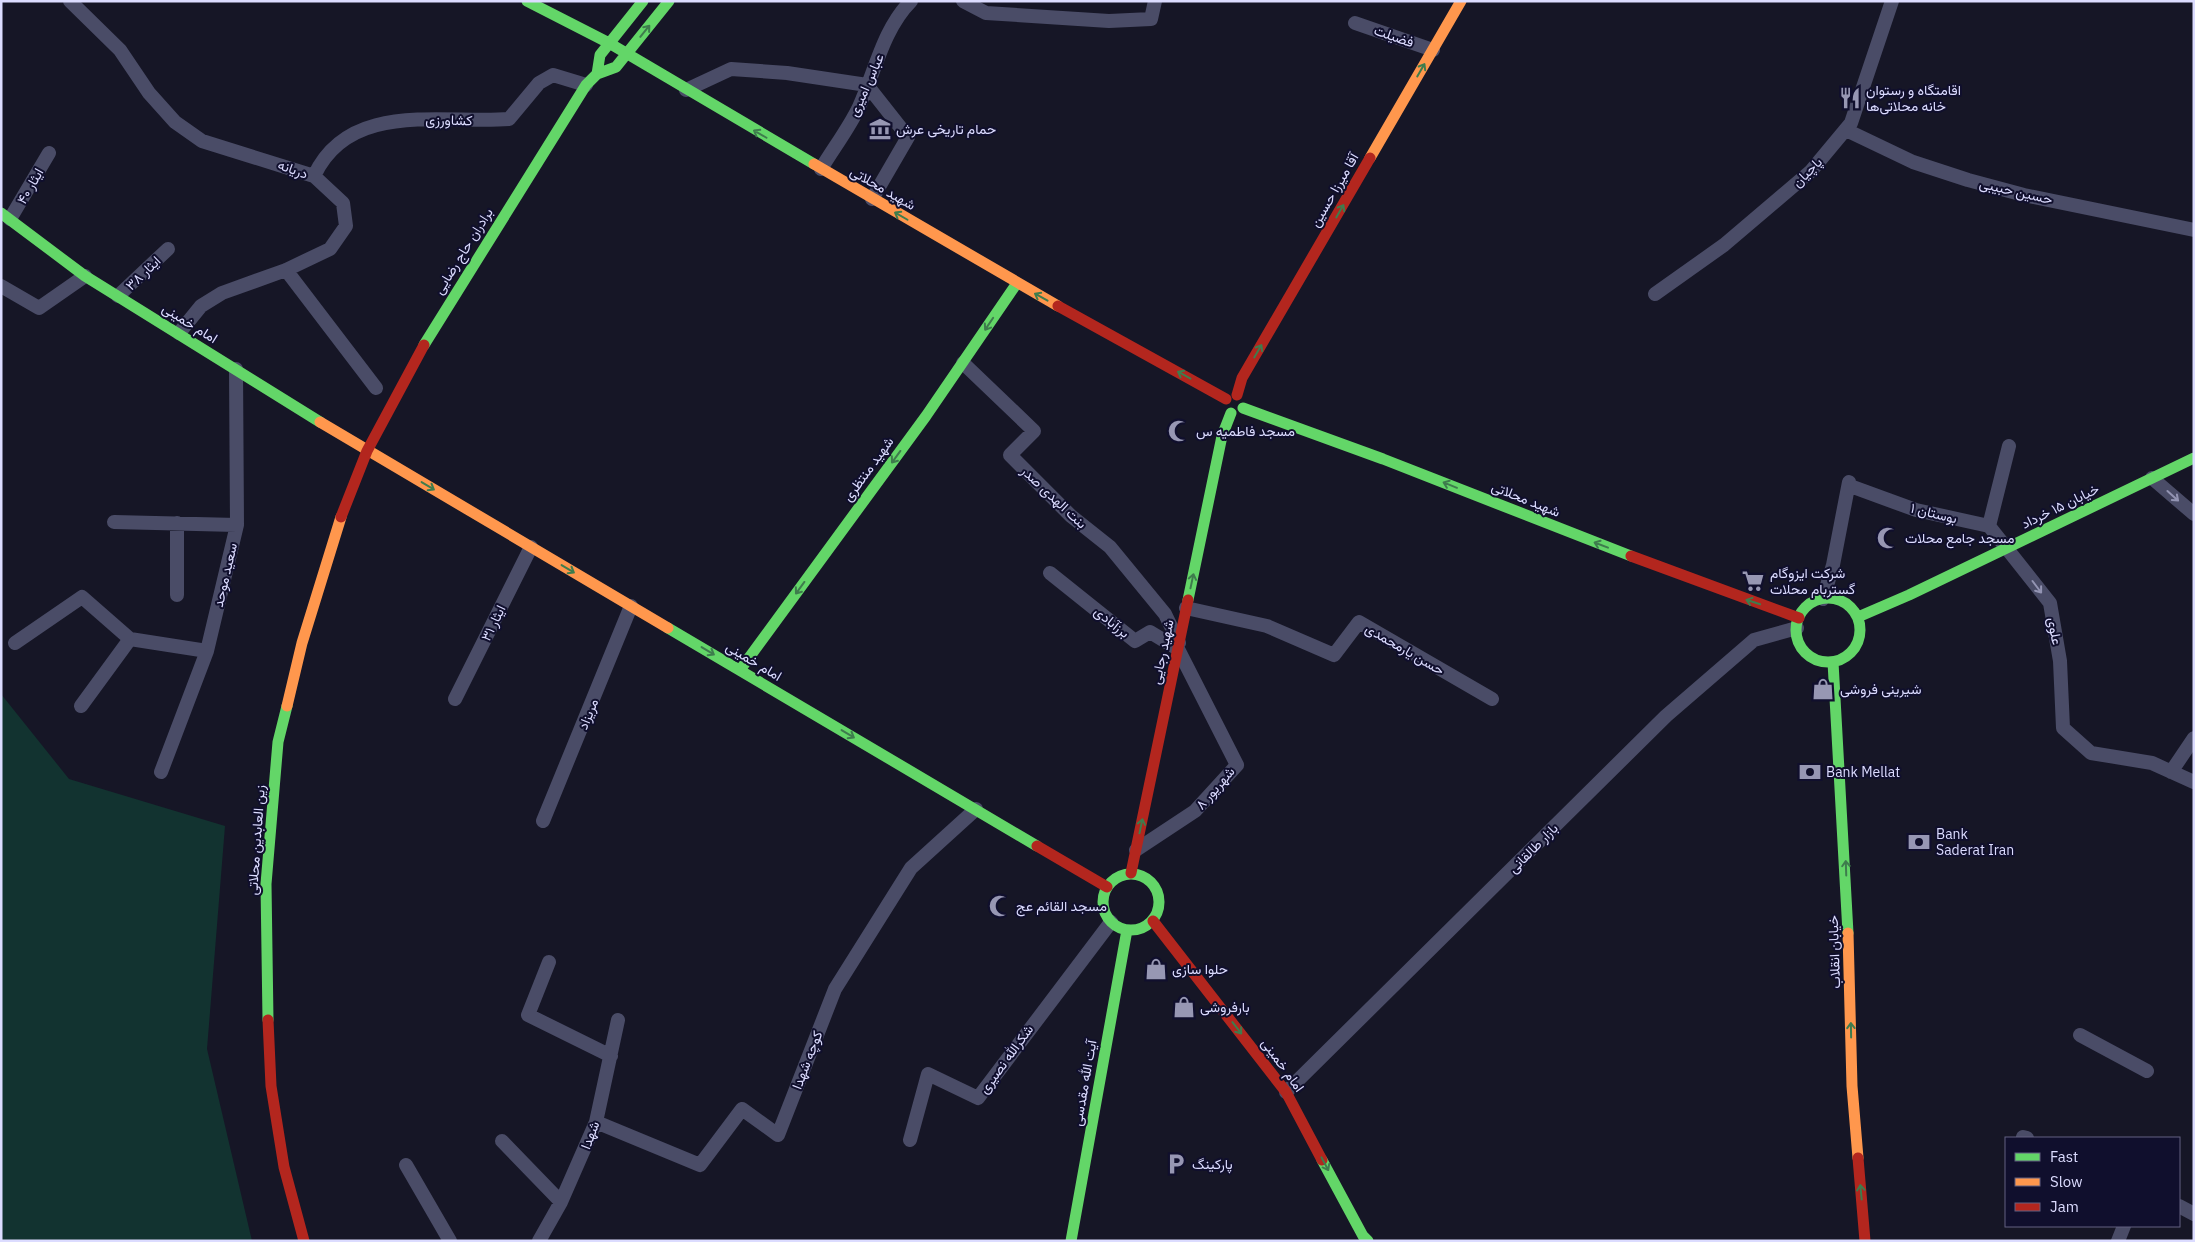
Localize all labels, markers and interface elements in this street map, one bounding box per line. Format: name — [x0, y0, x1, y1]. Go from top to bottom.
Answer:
street label: فضیلت — [1372, 21, 1416, 51]
one-way arrow — [639, 25, 650, 38]
street label: عباس امیری — [844, 51, 888, 119]
one-way arrow — [1417, 64, 1427, 78]
place label: اقامتگاه و رستوان خانه محلاتی‌ها — [1866, 81, 1961, 115]
restaurant icon: اقامتگاه و رستوان خانه محلاتی‌ها — [1837, 85, 1863, 111]
street label: کشاورزی — [425, 111, 473, 129]
museum icon: حمام تاریخی عرش — [867, 116, 893, 142]
place label: حمام تاریخی عرش — [896, 120, 996, 138]
one-way arrow — [754, 128, 768, 138]
street label: آقا میرزا حسین — [1306, 148, 1363, 230]
street label: پاچیان — [1788, 153, 1827, 192]
street label: دریانه — [275, 155, 311, 183]
street label: شهید محلاتی — [847, 162, 919, 214]
street label: ایثار ۴۰ — [13, 165, 47, 207]
street label: حسین حبیبی — [1978, 174, 2054, 208]
street label: برادران حاج رضایی — [429, 204, 498, 299]
one-way arrow — [1335, 204, 1345, 218]
one-way arrow — [894, 210, 908, 220]
street label: ایثار ۳۸ — [122, 252, 164, 294]
one-way arrow — [1034, 292, 1049, 302]
street label: امام خمینی — [159, 299, 221, 347]
one-way arrow — [984, 316, 994, 330]
one-way arrow — [1253, 345, 1263, 359]
one-way arrow — [1176, 370, 1191, 380]
mosque icon: مسجد فاطمیه س — [1166, 418, 1192, 444]
place label: مسجد فاطمیه س — [1196, 422, 1295, 440]
street label: شهید منتظری — [838, 433, 898, 505]
one-way arrow — [891, 450, 901, 464]
street label: بنت الهدی صدر — [1016, 461, 1091, 532]
street label: شهید محلاتی — [1489, 477, 1563, 521]
street label: خیابان ۱۵ خرداد — [2018, 479, 2102, 533]
one-way arrow — [1443, 480, 1458, 489]
one-way arrow — [421, 482, 435, 492]
one-way arrow — [2166, 490, 2179, 501]
street label: بوستان ۱ — [1909, 499, 1959, 527]
mosque icon: مسجد جامع محلات — [1875, 525, 1901, 551]
place label: مسجد جامع محلات — [1905, 529, 2014, 549]
one-way arrow — [1594, 540, 1609, 549]
street label: سعید موحد — [209, 541, 241, 609]
one-way arrow — [561, 564, 575, 574]
place label: شرکت ایزوگام گستربام محلات — [1770, 564, 1855, 598]
supermarket icon: شرکت ایزوگام گستربام محلات — [1740, 568, 1766, 594]
one-way arrow — [1188, 573, 1197, 589]
one-way arrow — [2032, 580, 2043, 593]
one-way arrow — [795, 581, 805, 595]
one-way arrow — [1745, 597, 1761, 607]
street label: ایثار ۳۱ — [477, 602, 509, 644]
street label: برزآبادی — [1090, 602, 1134, 642]
street label: علوی — [2044, 616, 2066, 646]
street label: شهید رجایی — [1146, 618, 1178, 686]
street label: حسن یارمحمدی — [1362, 619, 1448, 679]
street label: امام خمینی — [723, 637, 785, 685]
one-way arrow — [700, 647, 715, 657]
shop icon: شیرینی فروشی — [1810, 676, 1836, 702]
place label: شیرینی فروشی — [1840, 680, 1921, 698]
street label: مریزاد — [574, 696, 602, 732]
one-way arrow — [840, 729, 855, 739]
bank icon: Bank Mellat — [1797, 759, 1823, 785]
street label: ۸ شهریور — [1191, 763, 1239, 813]
place label: Bank Mellat — [1826, 763, 1900, 781]
street label: زین العابدین محلاتی — [243, 784, 269, 896]
one-way arrow — [1137, 818, 1146, 834]
street label: بازار طالقانی — [1504, 819, 1562, 877]
place label: Bank Saderat Iran — [1936, 825, 2014, 859]
bank icon: Bank Saderat Iran — [1906, 829, 1932, 855]
one-way arrow — [1841, 860, 1851, 876]
mosque icon: مسجد القائم عج — [987, 893, 1013, 919]
place label: مسجد القائم عج — [1016, 897, 1107, 917]
street label: خیابان انقلاب — [1824, 915, 1844, 989]
shop icon: حلوا سازی — [1143, 956, 1169, 982]
place label: حلوا سازی — [1172, 960, 1228, 978]
shop icon: بارفروشی — [1171, 994, 1197, 1020]
place label: بارفروشی — [1200, 998, 1250, 1016]
street label: شکرالله نصیری — [975, 1021, 1037, 1097]
one-way arrow — [1231, 1021, 1242, 1034]
one-way arrow — [1846, 1022, 1856, 1038]
street label: کوچه شهدا — [788, 1028, 827, 1092]
street label: امام خمینی — [1257, 1035, 1309, 1095]
street label: آیت الله مقدسی — [1068, 1037, 1101, 1127]
street label: شهدا — [576, 1118, 604, 1152]
legend — [2005, 1137, 2180, 1227]
text: Fast — [2050, 1147, 2078, 1166]
parking icon: پارکینگ — [1163, 1151, 1189, 1177]
place label: پارکینگ — [1192, 1155, 1233, 1174]
one-way arrow — [1321, 1156, 1330, 1171]
text: Slow — [2050, 1172, 2083, 1191]
one-way arrow — [1857, 1184, 1866, 1200]
text: Jam — [2050, 1197, 2079, 1216]

